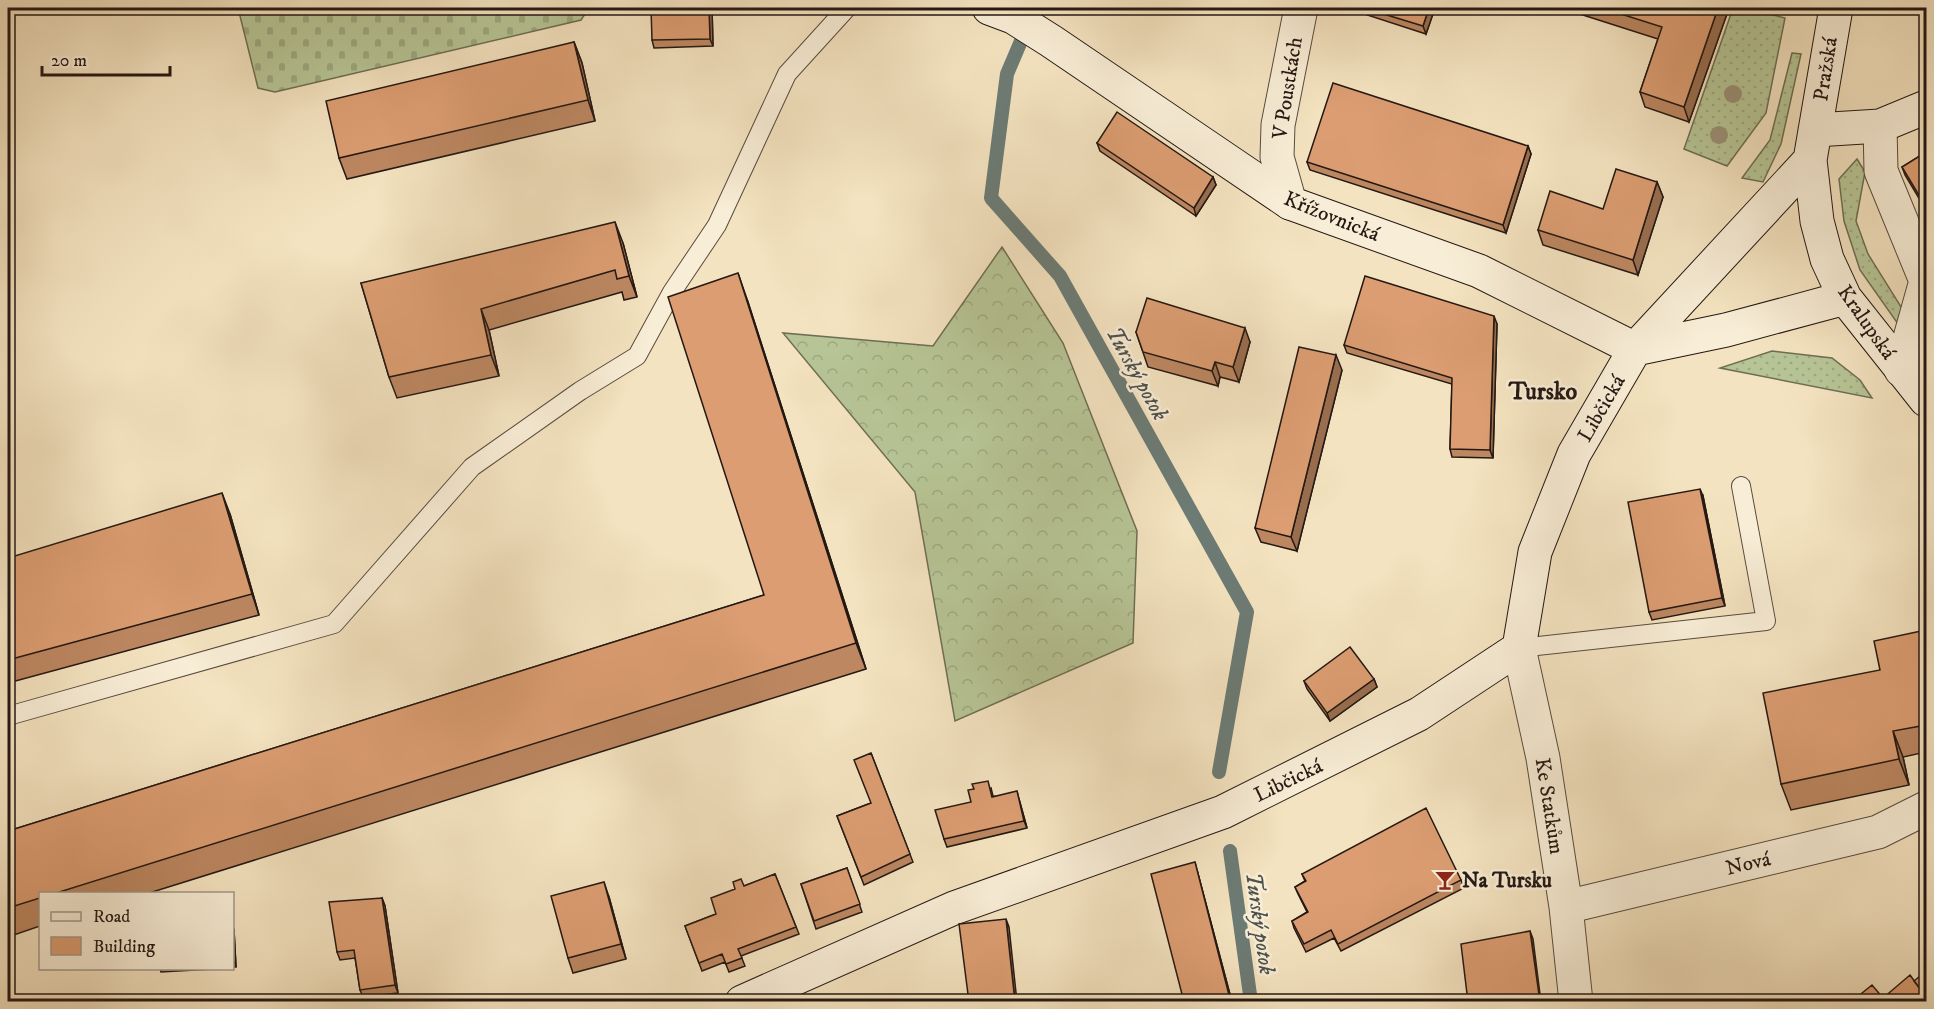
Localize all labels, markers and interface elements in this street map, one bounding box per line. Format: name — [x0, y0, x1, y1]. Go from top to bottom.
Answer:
street label: V Poustkách — [1267, 35, 1309, 142]
street label: Pražská — [1808, 35, 1844, 103]
scale bar — [42, 39, 170, 77]
text: 20 m — [51, 50, 87, 72]
street label: Křížovnická — [1280, 186, 1384, 248]
street label: Kralupská — [1831, 280, 1901, 365]
water label: Turský potok — [1100, 322, 1174, 426]
street label: Libčická — [1572, 370, 1631, 447]
district label: Tursko — [1508, 377, 1577, 407]
street label: Libčická — [1250, 753, 1327, 809]
street label: Ke Statkům — [1529, 756, 1569, 856]
street label: Nová — [1723, 846, 1773, 882]
bar icon: Na Tursku — [1433, 868, 1457, 892]
place label: Na Tursku — [1462, 868, 1552, 894]
water label: Turský potok — [1239, 870, 1280, 977]
legend — [39, 892, 234, 970]
text: Road — [93, 906, 130, 928]
text: Building — [93, 936, 155, 958]

